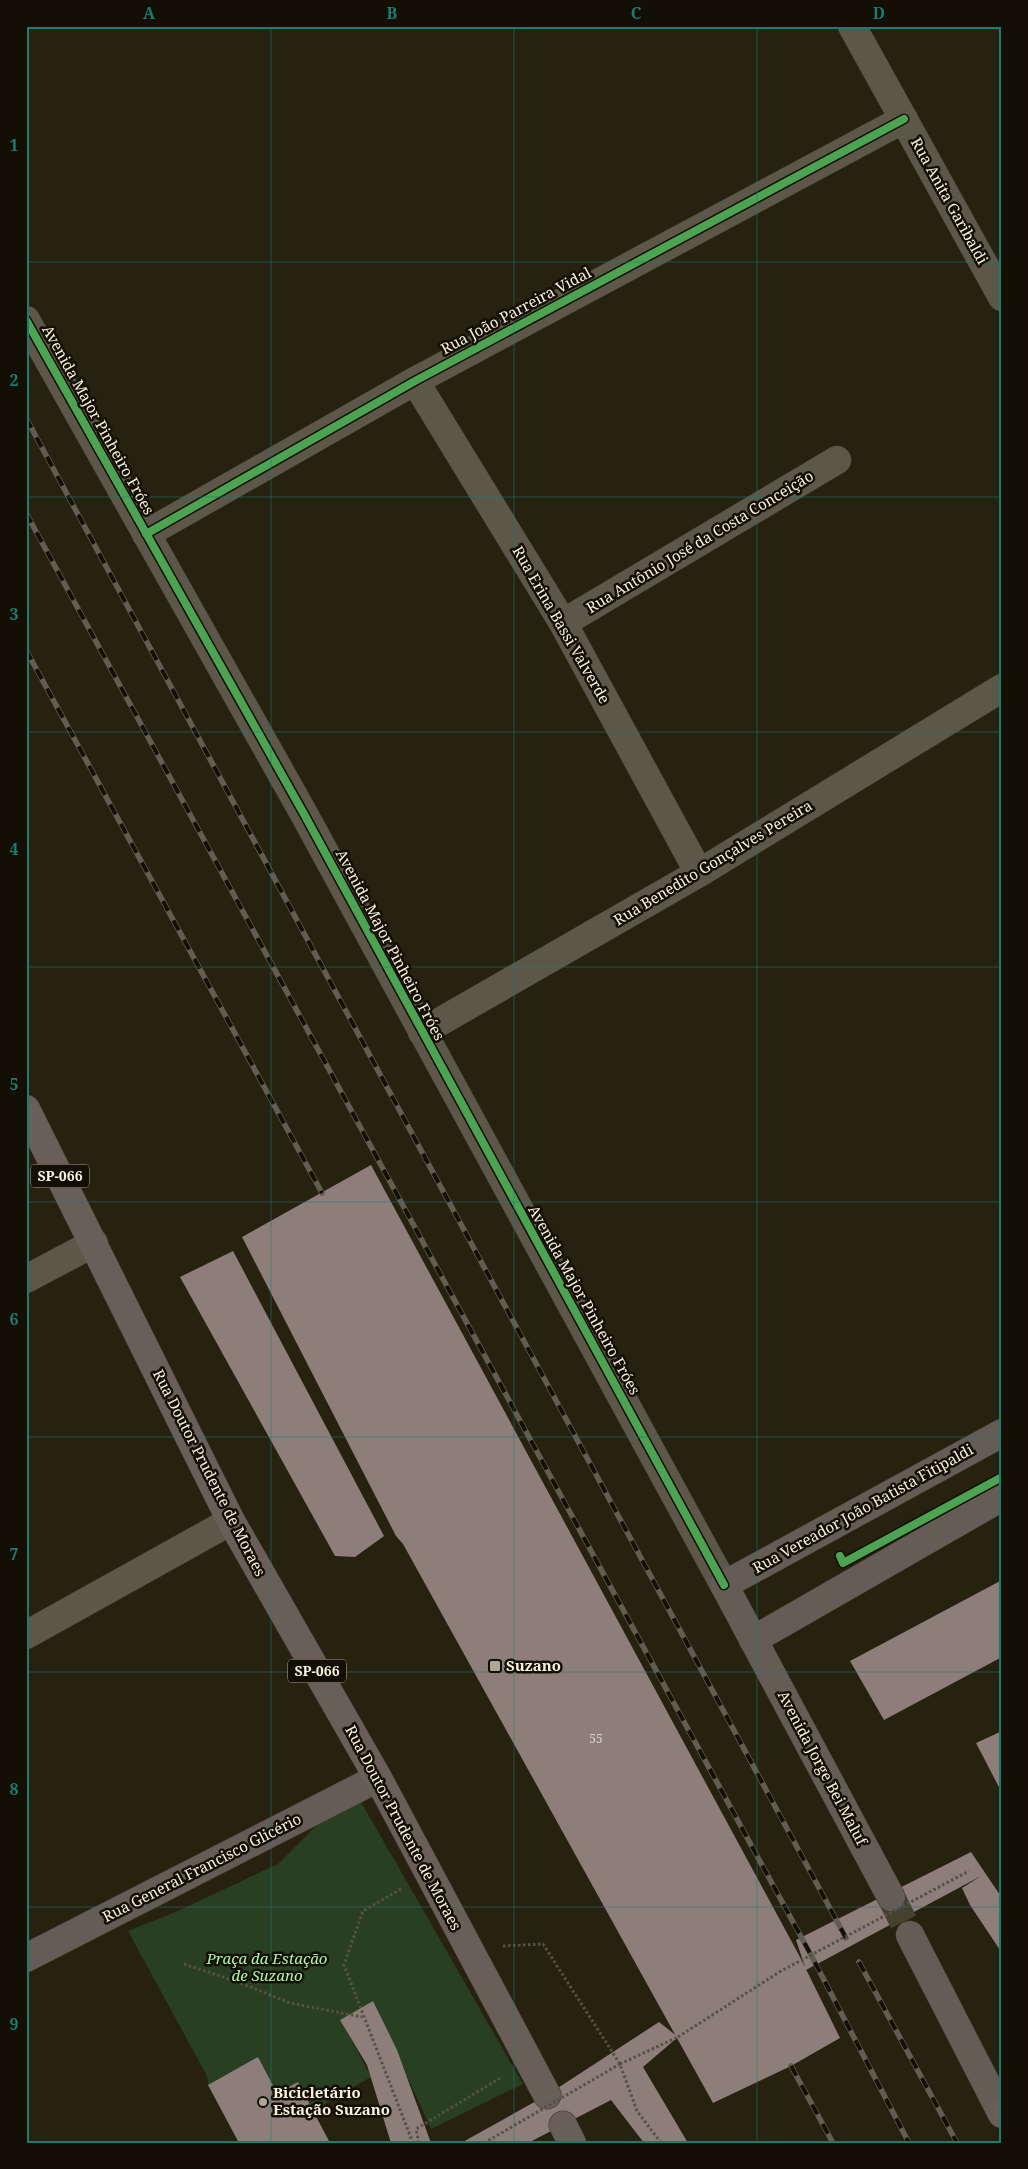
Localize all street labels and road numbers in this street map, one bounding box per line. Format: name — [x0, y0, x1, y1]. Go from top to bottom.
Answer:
street label: Rua Anita Garibaldi — [907, 134, 993, 268]
street label: Rua João Parreira Vidal — [437, 262, 594, 358]
street label: Avenida Major Pinheiro Fróes — [38, 321, 160, 518]
street label: Rua Antônio José da Costa Conceição — [582, 465, 817, 617]
street label: Rua Erina Bassi Valverde — [509, 542, 615, 707]
street label: Rua Benedito Gonçalves Pereira — [610, 795, 815, 929]
street label: Avenida Major Pinheiro Fróes — [332, 845, 450, 1044]
road number: SP-066 — [31, 1164, 89, 1188]
street label: Avenida Major Pinheiro Fróes — [524, 1201, 646, 1398]
street label: Rua Doutor Prudente de Moraes — [149, 1366, 271, 1579]
street label: Rua Vereador João Batista Fitipaldi — [749, 1439, 976, 1577]
road number: SP-066 — [288, 1660, 346, 1682]
street label: Avenida Jorge Bei Maluf — [774, 1687, 873, 1850]
street label: Rua Doutor Prudente de Moraes — [341, 1722, 467, 1934]
street label: Rua General Francisco Glicério — [99, 1808, 304, 1926]

